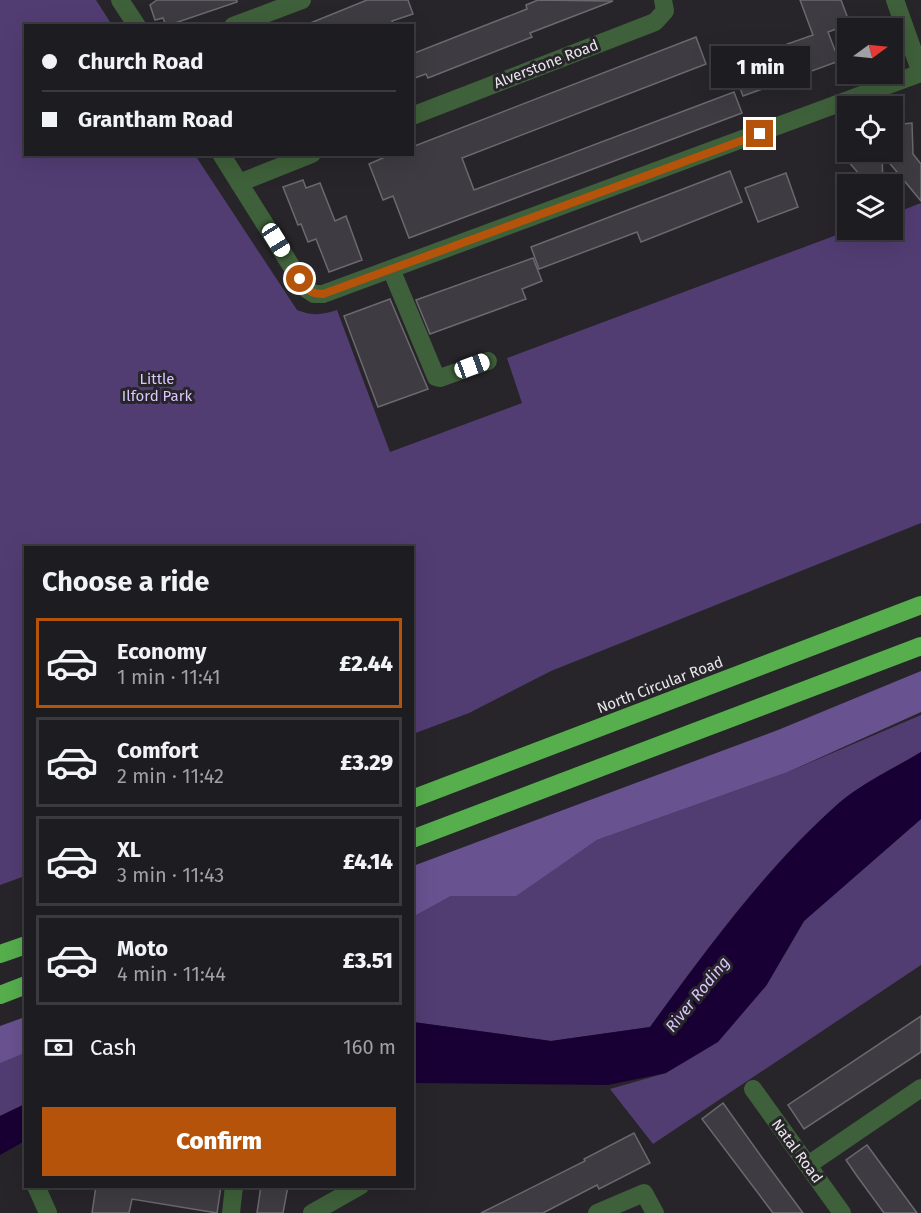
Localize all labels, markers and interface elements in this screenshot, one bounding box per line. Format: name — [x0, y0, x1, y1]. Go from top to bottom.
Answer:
north arrow — [837, 18, 903, 84]
map controls — [837, 18, 903, 240]
street label: Alverstone Road — [491, 36, 601, 92]
callout: 1 min — [710, 47, 810, 89]
text: Church Road — [78, 48, 203, 75]
text: 1 min — [737, 55, 784, 79]
button: locate — [837, 96, 903, 162]
text: Grantham Road — [78, 106, 233, 133]
route end — [746, 120, 773, 147]
button: layers — [837, 174, 903, 240]
car — [259, 220, 293, 260]
route start — [286, 265, 313, 292]
car — [452, 351, 492, 381]
park label: Little Ilford Park — [122, 370, 192, 405]
text: Choose a ride — [42, 566, 209, 598]
icon: car — [45, 636, 99, 690]
text: Economy — [117, 638, 206, 665]
text: £2.44 — [339, 650, 393, 677]
street label: North Circular Road — [594, 653, 726, 717]
text: 1 min · 11:41 — [117, 665, 221, 689]
icon: car — [45, 735, 99, 789]
text: Comfort — [117, 737, 198, 764]
text: £3.29 — [340, 749, 393, 776]
text: 2 min · 11:42 — [117, 764, 224, 788]
icon: car — [45, 834, 99, 888]
text: XL — [117, 836, 141, 863]
text: £4.14 — [343, 848, 393, 875]
text: 3 min · 11:43 — [117, 863, 224, 887]
icon: car — [45, 933, 99, 987]
text: Moto — [117, 935, 168, 962]
text: £3.51 — [343, 947, 393, 974]
water label: River Roding — [661, 953, 733, 1036]
text: 4 min · 11:44 — [117, 962, 226, 986]
icon: cash — [42, 1031, 75, 1064]
text: Cash — [90, 1034, 137, 1061]
text: 160 m — [343, 1035, 396, 1059]
button: Confirm — [42, 1107, 396, 1176]
street label: Natal Road — [768, 1115, 826, 1187]

